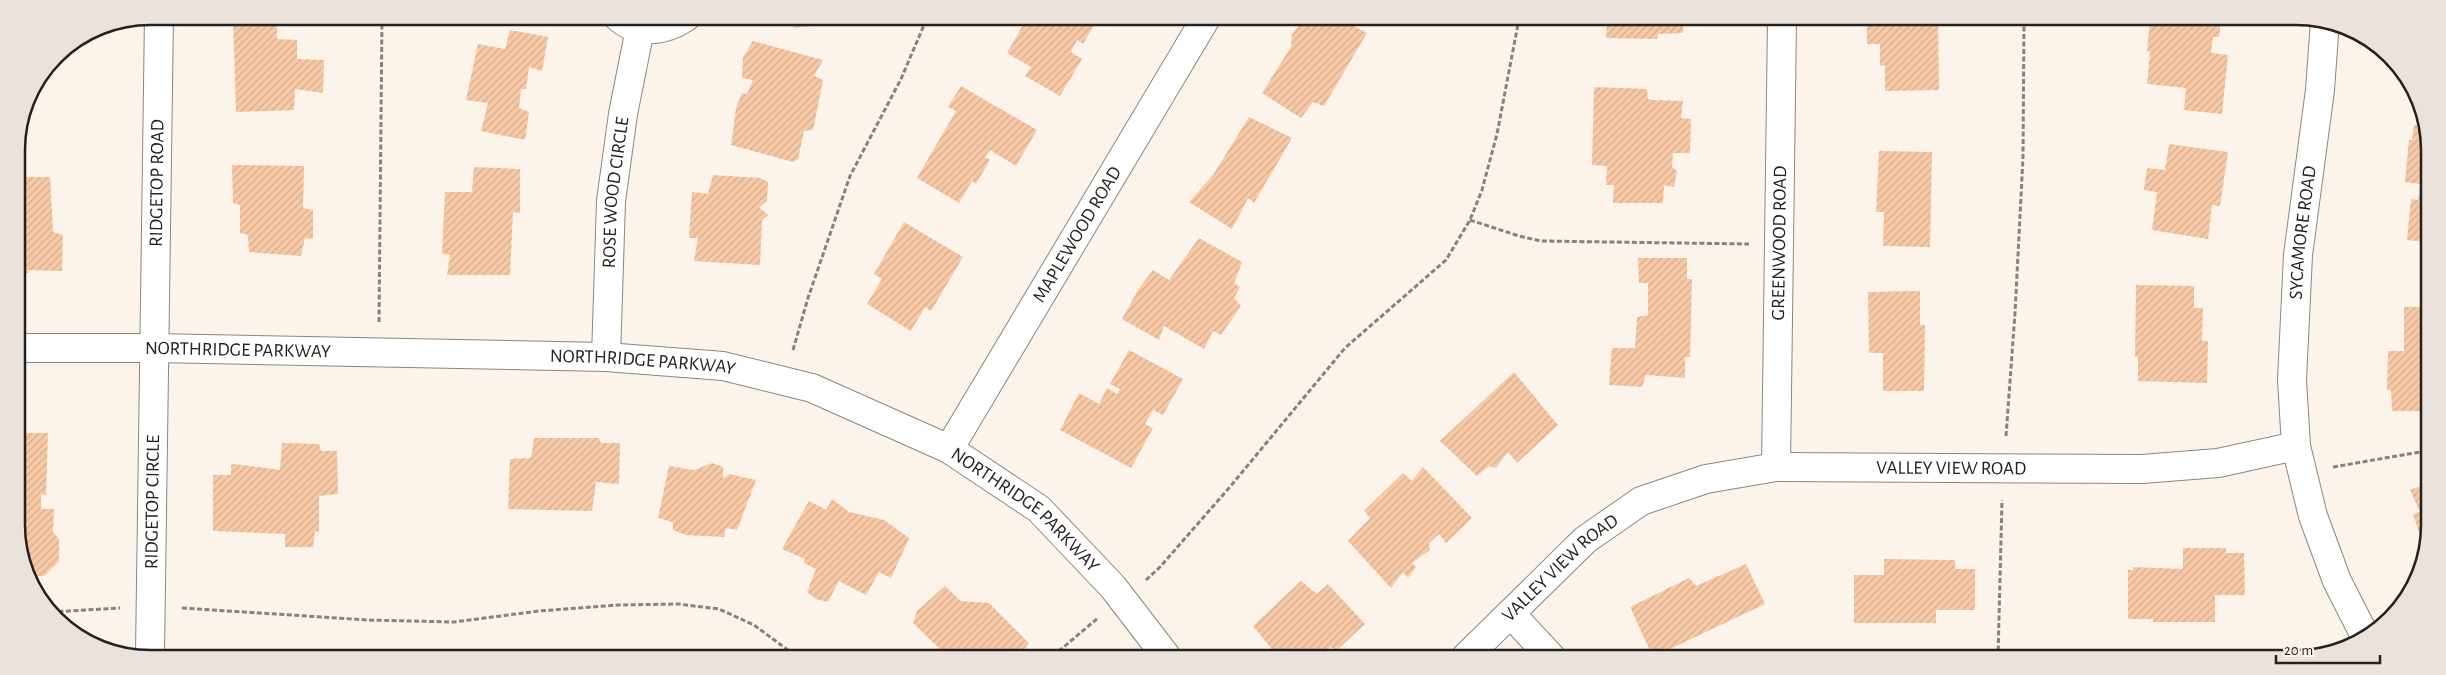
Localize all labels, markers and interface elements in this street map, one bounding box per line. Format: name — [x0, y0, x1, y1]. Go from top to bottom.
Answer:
street label: ROSE WOOD CIRCLE — [599, 115, 632, 268]
street label: RIDGETOP ROAD — [146, 119, 167, 247]
street label: MAPLEWOOD ROAD — [1029, 163, 1125, 306]
street label: SYCAMORE ROAD — [2286, 164, 2319, 300]
street label: GREENWOOD ROAD — [1768, 166, 1790, 320]
street label: NORTHRIDGE PARKWAY — [145, 339, 331, 361]
street label: NORTHRIDGE PARKWAY — [550, 346, 738, 378]
street label: RIDGETOP CIRCLE — [142, 435, 163, 569]
street label: NORTHRIDGE PARKWAY — [948, 444, 1103, 576]
street label: VALLEY VIEW ROAD — [1876, 458, 2026, 478]
street label: VALLEY VIEW ROAD — [1499, 510, 1622, 625]
scale bar — [2276, 632, 2380, 664]
text: 20 m — [2284, 643, 2313, 658]

